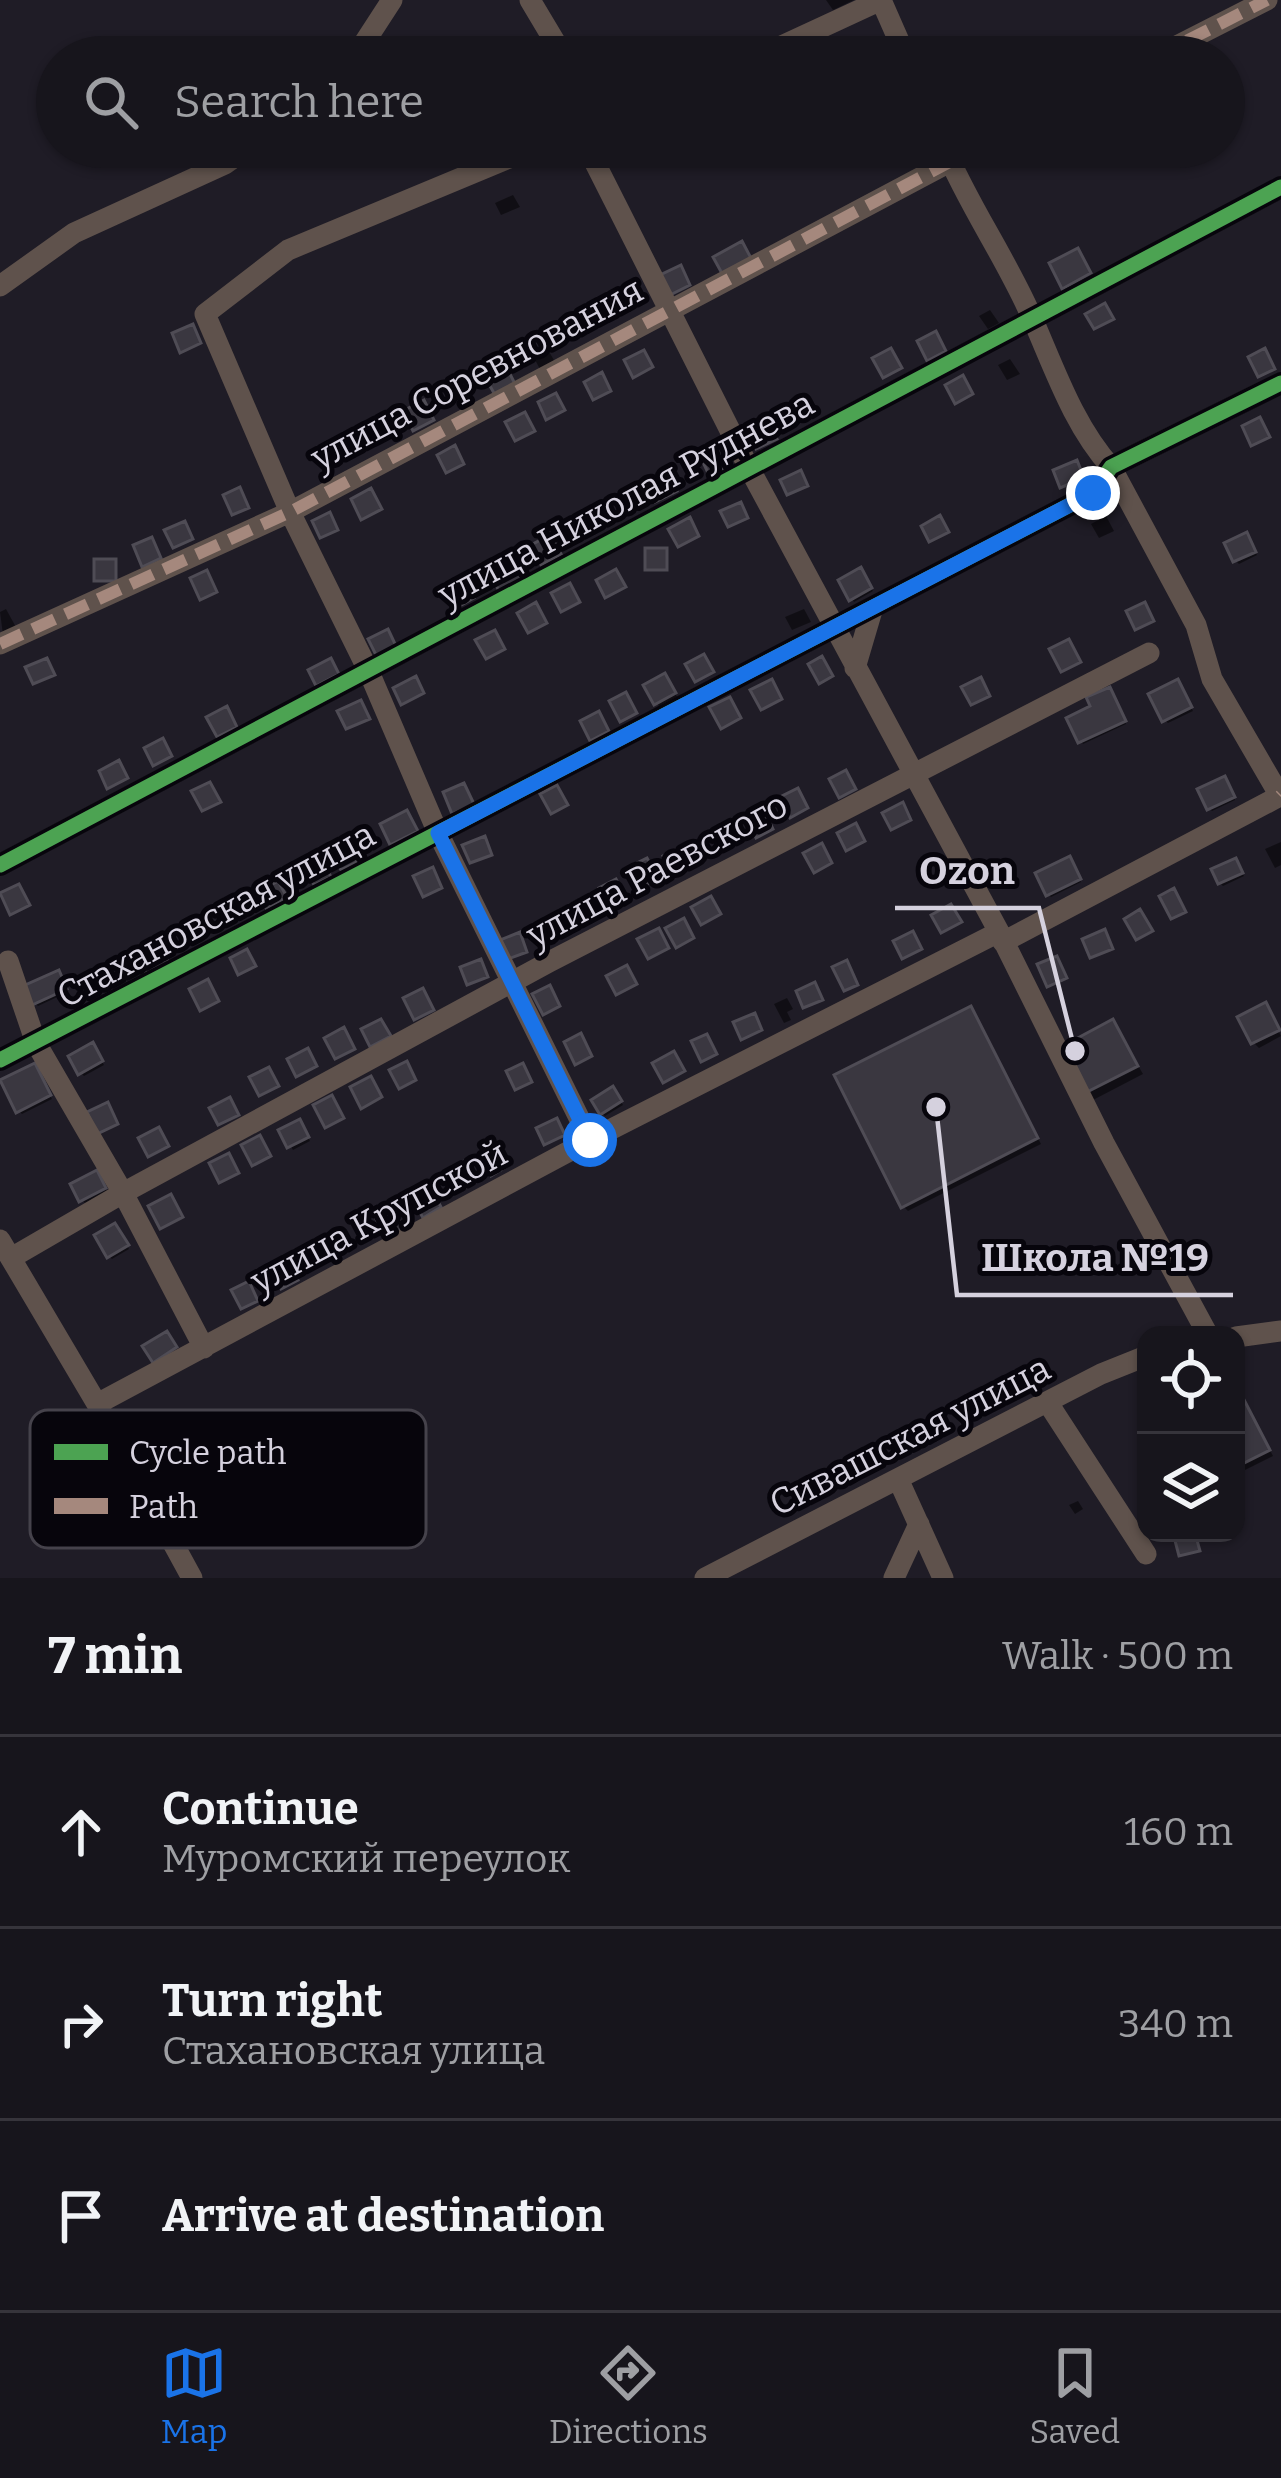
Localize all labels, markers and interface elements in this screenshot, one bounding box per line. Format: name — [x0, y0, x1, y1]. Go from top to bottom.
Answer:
search box — [36, 36, 1245, 168]
icon: search — [78, 69, 144, 135]
text: Search here — [174, 75, 424, 129]
street label: улица Соревнования — [303, 268, 650, 481]
street label: улица Николая Руднева — [430, 381, 822, 617]
route end — [1066, 466, 1120, 520]
street label: улица Раевского — [518, 783, 795, 958]
street label: Стахановская улица — [50, 812, 383, 1017]
callout: Ozon — [895, 833, 1039, 908]
text: Ozon — [919, 848, 1015, 894]
route start — [563, 1113, 617, 1167]
street label: улица Крупской — [242, 1131, 515, 1304]
callout: Школа №19 — [957, 1220, 1233, 1295]
text: Школа №19 — [981, 1235, 1209, 1281]
map controls — [1137, 1326, 1245, 1542]
button: locate — [1137, 1326, 1245, 1434]
street label: Сивашская улица — [762, 1346, 1058, 1526]
legend — [30, 1410, 426, 1548]
text: Cycle path — [129, 1433, 287, 1473]
button: layers — [1137, 1434, 1245, 1542]
text: Path — [129, 1487, 198, 1527]
text: 7 min — [48, 1625, 182, 1687]
text: Walk · 500 m — [1002, 1633, 1233, 1679]
text: Continue — [162, 1782, 359, 1836]
icon: ahead — [48, 1799, 114, 1865]
text: 160 m — [1124, 1809, 1233, 1855]
text: Муромский переулок — [162, 1836, 570, 1882]
text: Turn right — [162, 1974, 382, 2028]
icon: right — [48, 1991, 114, 2057]
text: 340 m — [1118, 2001, 1233, 2047]
text: Стахановская улица — [162, 2028, 545, 2074]
icon: arrive — [48, 2183, 114, 2249]
text: Arrive at destination — [162, 2189, 604, 2243]
tab: Map — [161, 2340, 227, 2452]
tab: Directions — [549, 2340, 708, 2452]
tab: Saved — [1030, 2340, 1120, 2452]

